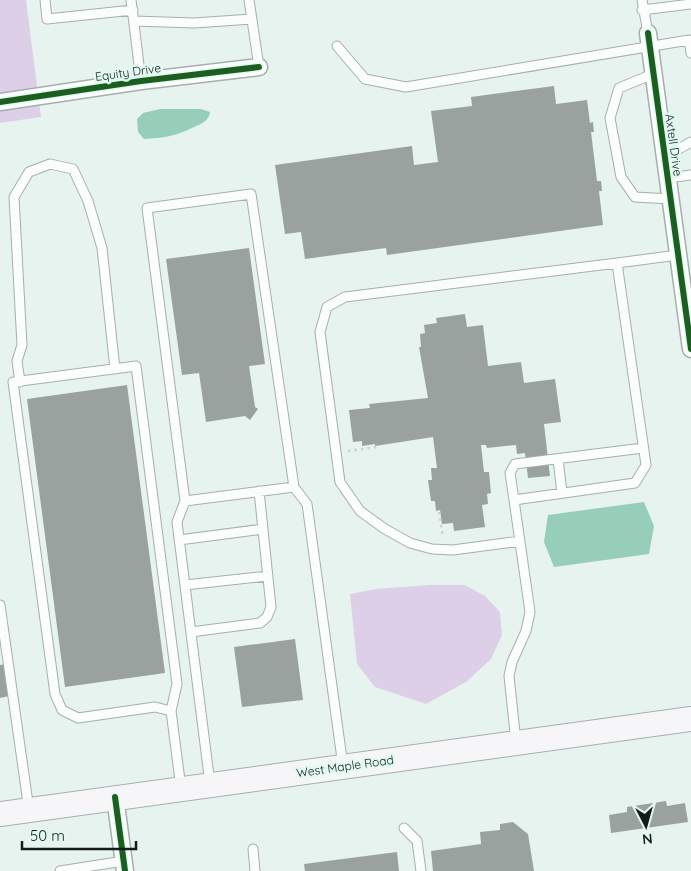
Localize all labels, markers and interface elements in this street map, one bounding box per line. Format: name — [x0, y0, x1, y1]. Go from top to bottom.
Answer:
street label: Equity Drive — [94, 60, 162, 84]
street label: Axtell Drive — [662, 113, 686, 177]
street label: West Maple Road — [295, 752, 395, 780]
north arrow — [621, 801, 671, 851]
scale bar — [22, 818, 136, 850]
text: 50 m — [30, 826, 65, 845]
text: N — [641, 829, 653, 848]

